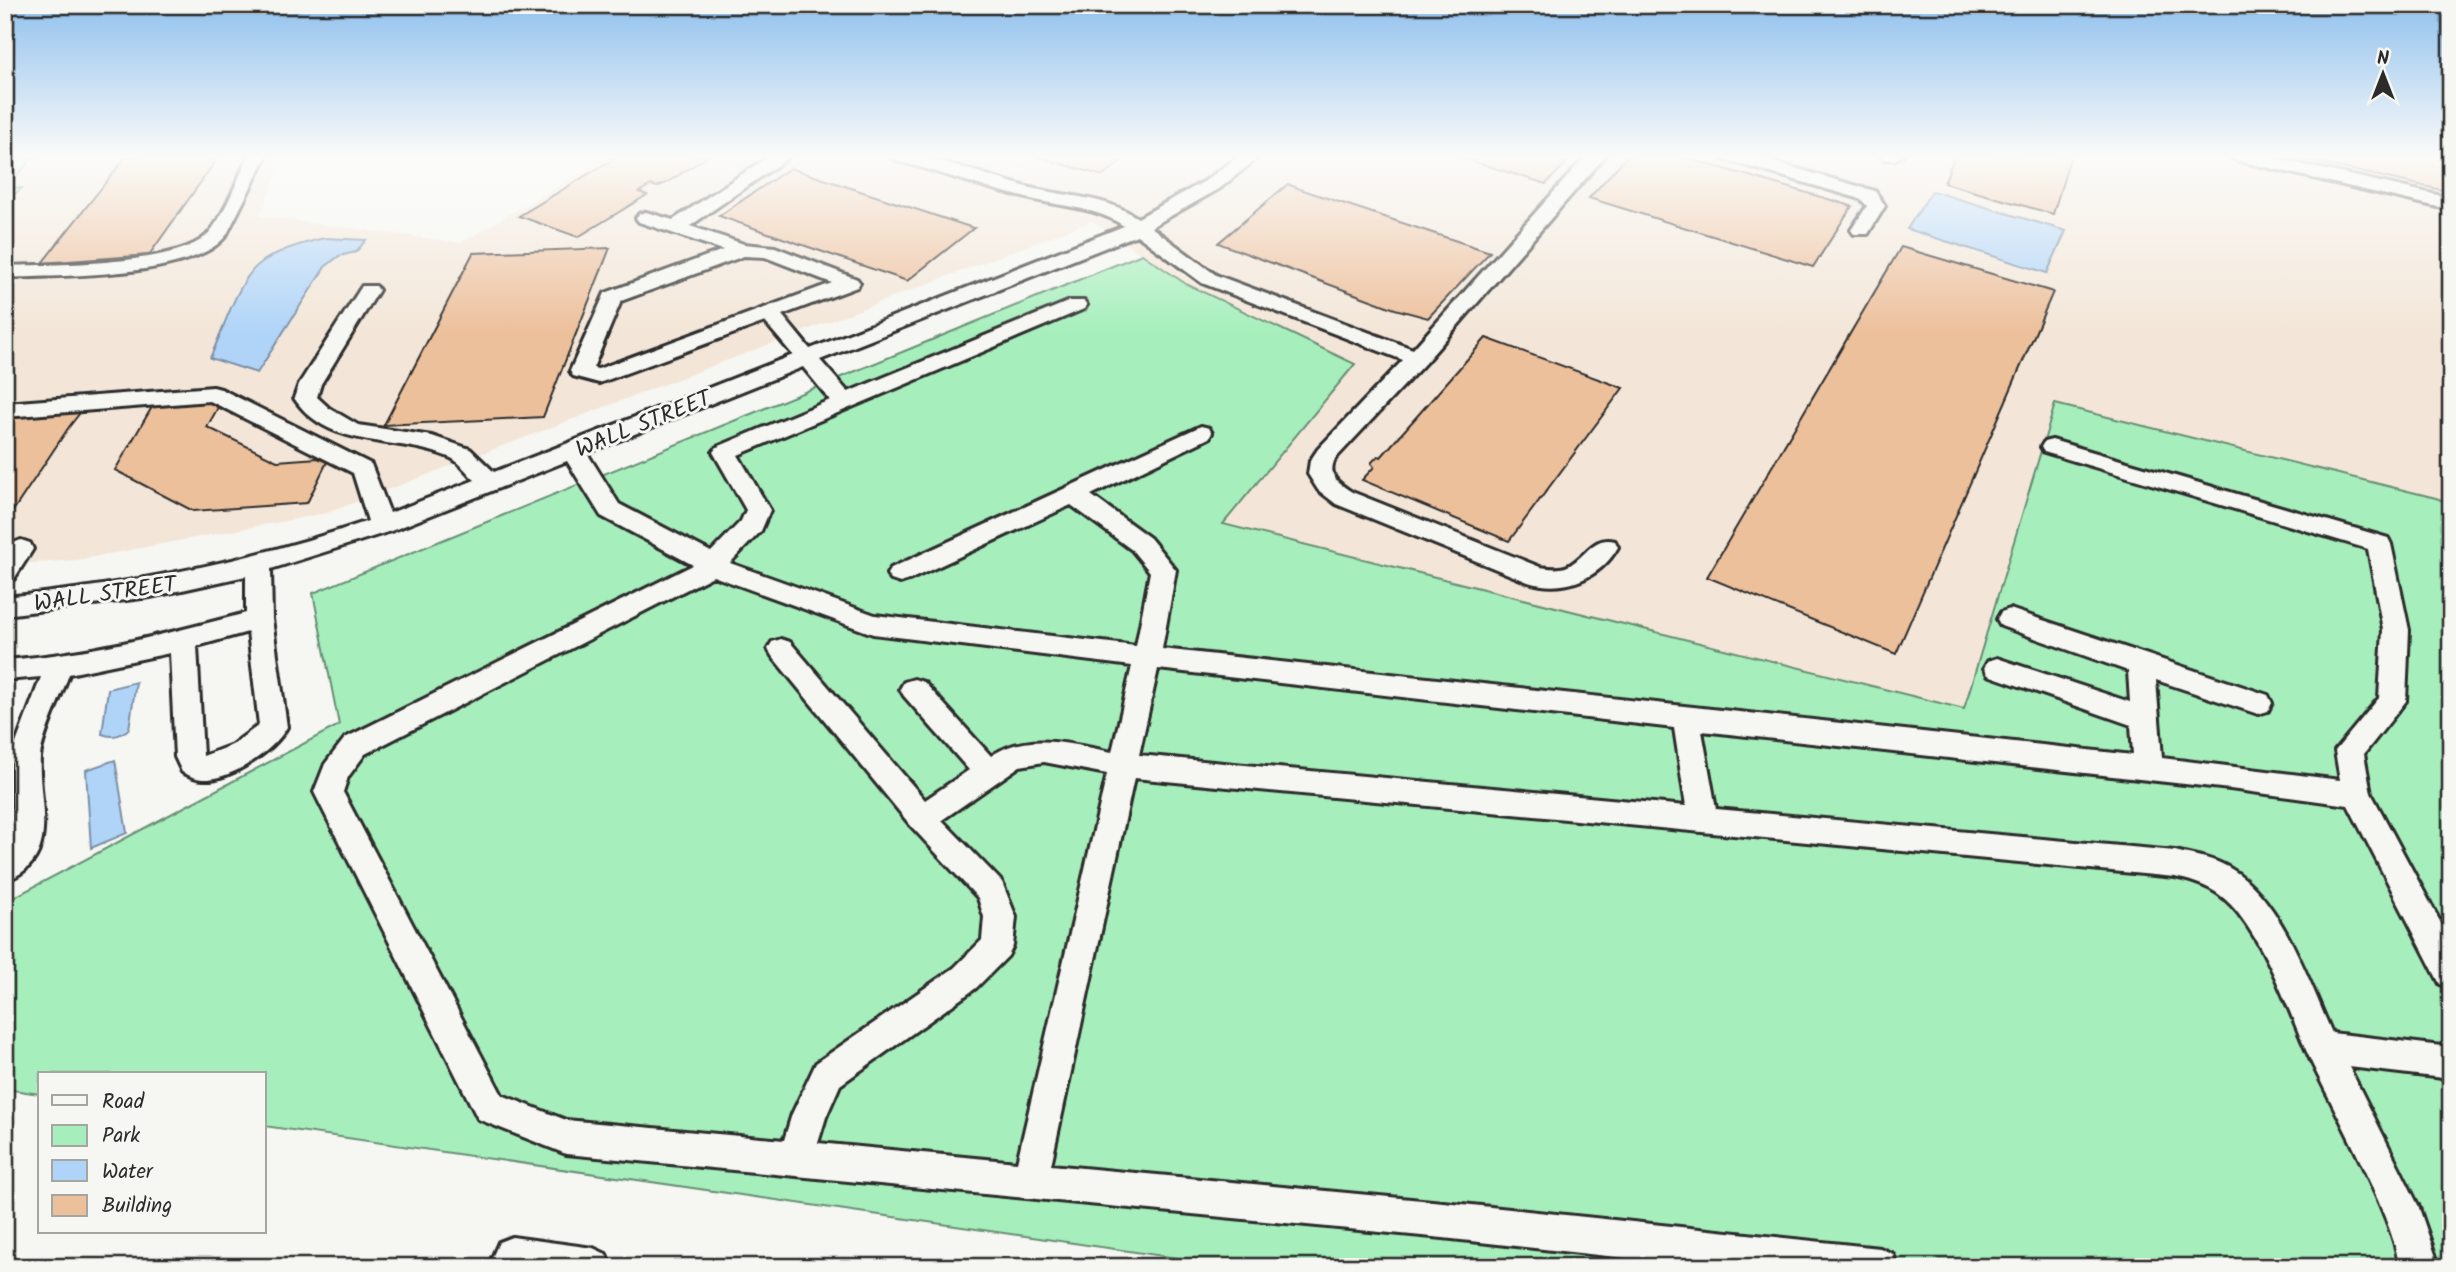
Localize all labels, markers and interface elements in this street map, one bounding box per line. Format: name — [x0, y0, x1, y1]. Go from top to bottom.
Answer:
north arrow — [2348, 38, 2418, 108]
text: N — [2377, 44, 2389, 74]
street label: WALL STREET — [570, 381, 719, 468]
street label: WALL STREET — [32, 567, 180, 623]
legend — [38, 1072, 266, 1234]
text: Road — [102, 1086, 145, 1119]
text: Park — [102, 1120, 140, 1153]
text: Water — [102, 1156, 154, 1189]
text: Building — [102, 1190, 172, 1223]

